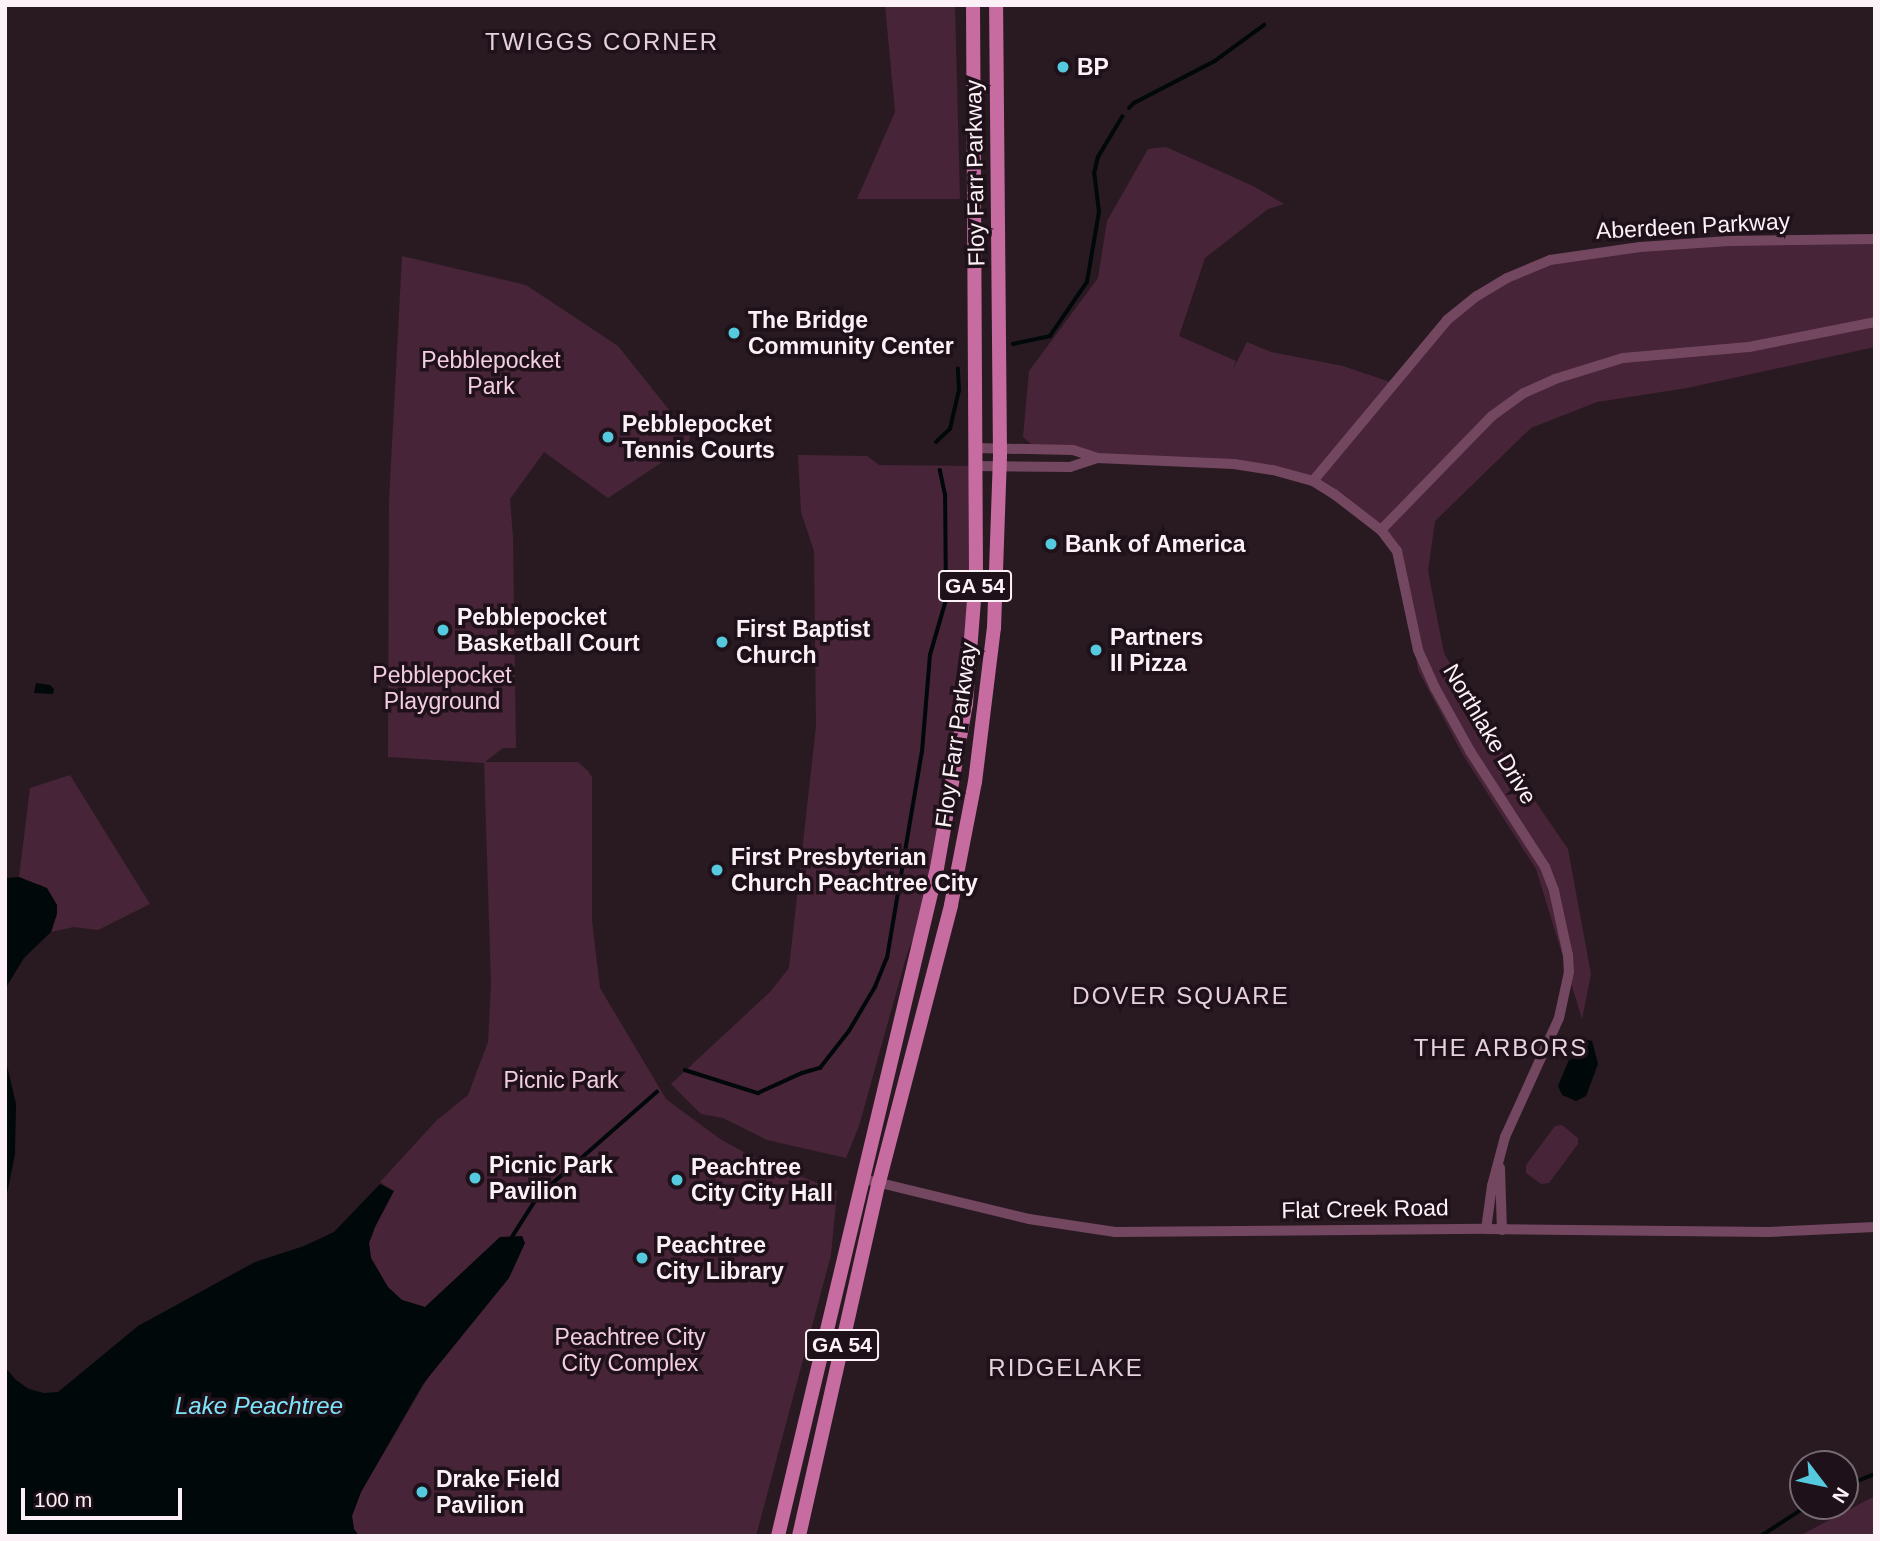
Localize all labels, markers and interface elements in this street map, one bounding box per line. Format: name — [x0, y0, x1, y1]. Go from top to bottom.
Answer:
district label: TWIGGS CORNER — [487, 28, 717, 56]
place label: BP — [1077, 53, 1109, 81]
marker: BP — [1055, 59, 1071, 75]
street label: Floy Farr Parkway — [960, 79, 990, 267]
street label: Aberdeen Parkway — [1595, 207, 1791, 245]
place label: The Bridge Community Center — [748, 306, 954, 360]
marker: The Bridge Community Center — [726, 325, 742, 341]
park label: Pebblepocket Park — [421, 346, 561, 400]
place label: Pebblepocket Tennis Courts — [622, 410, 775, 464]
marker: Pebblepocket Tennis Courts — [600, 429, 616, 445]
place label: Bank of America — [1065, 530, 1247, 558]
marker: Bank of America — [1043, 536, 1059, 552]
road number: GA 54 — [936, 568, 1014, 604]
place label: Pebblepocket Basketball Court — [457, 603, 640, 657]
place label: First Baptist Church — [736, 615, 870, 669]
marker: Pebblepocket Basketball Court — [435, 622, 451, 638]
place label: Partners II Pizza — [1110, 623, 1203, 677]
marker: First Baptist Church — [714, 634, 730, 650]
street label: Floy Farr Parkway — [929, 641, 983, 829]
marker: Partners II Pizza — [1088, 642, 1104, 658]
street label: Northlake Drive — [1437, 659, 1543, 809]
park label: Pebblepocket Playground — [372, 661, 512, 715]
place label: First Presbyterian Church Peachtree City — [731, 843, 978, 897]
marker: First Presbyterian Church Peachtree City — [709, 862, 725, 878]
district label: DOVER SQUARE — [1074, 982, 1288, 1010]
district label: THE ARBORS — [1414, 1034, 1588, 1062]
park label: Picnic Park — [503, 1066, 619, 1094]
place label: Picnic Park Pavilion — [489, 1151, 613, 1205]
place label: Peachtree City City Hall — [691, 1153, 833, 1207]
marker: Picnic Park Pavilion — [467, 1170, 483, 1186]
marker: Peachtree City City Hall — [669, 1172, 685, 1188]
street label: Flat Creek Road — [1281, 1194, 1449, 1224]
place label: Peachtree City Library — [656, 1231, 784, 1285]
marker: Peachtree City Library — [634, 1250, 650, 1266]
park label: Peachtree City City Complex — [555, 1323, 705, 1377]
road number: GA 54 — [804, 1328, 880, 1362]
district label: RIDGELAKE — [989, 1354, 1143, 1382]
water label: Lake Peachtree — [175, 1392, 343, 1420]
north arrow — [1789, 1450, 1859, 1520]
place label: Drake Field Pavilion — [436, 1465, 560, 1519]
scale bar — [24, 1474, 186, 1518]
marker: Drake Field Pavilion — [414, 1484, 430, 1500]
text: N — [1828, 1484, 1853, 1507]
text: 100 m — [34, 1488, 92, 1511]

